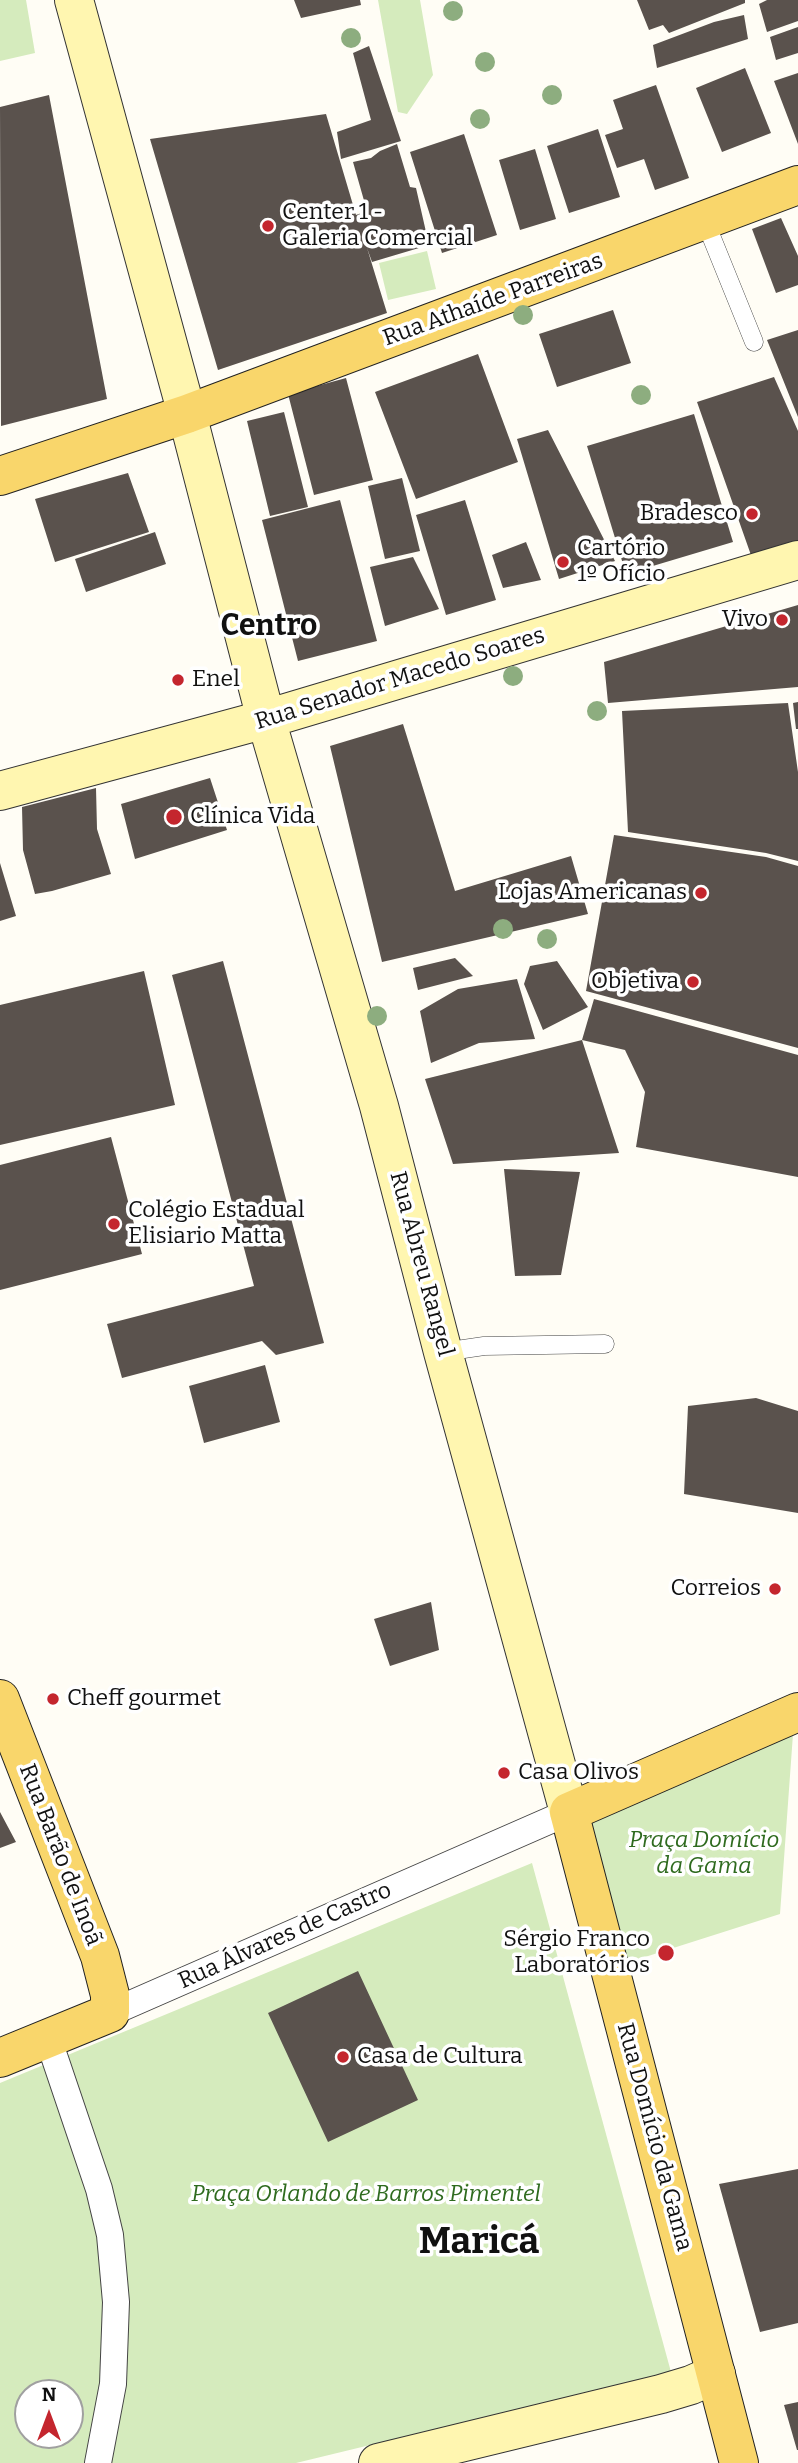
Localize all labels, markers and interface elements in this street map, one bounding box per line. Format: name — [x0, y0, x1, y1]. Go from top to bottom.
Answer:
place label: Center 1 - Galeria Comercial — [282, 199, 473, 253]
marker: Center 1 - Galeria Comercial — [260, 218, 276, 234]
street label: Rua Athaíde Parreiras — [379, 247, 607, 353]
place label: Bradesco — [640, 500, 738, 528]
marker: Bradesco — [744, 506, 760, 522]
place label: Cartório 1º Ofício — [577, 535, 666, 589]
marker: Cartório 1º Ofício — [555, 554, 571, 570]
place label: Vivo — [722, 606, 768, 634]
district label: Centro — [221, 609, 317, 645]
marker: Vivo — [774, 612, 790, 628]
street label: Rua Senador Macedo Soares — [252, 622, 548, 736]
place label: Enel — [192, 666, 240, 694]
marker: Enel — [170, 672, 186, 688]
place label: Clínica Vida — [190, 803, 315, 831]
marker: Clínica Vida — [164, 807, 184, 827]
place label: Lojas Americanas — [498, 879, 687, 907]
marker: Lojas Americanas — [693, 885, 709, 901]
place label: Objetiva — [591, 968, 679, 996]
marker: Objetiva — [685, 974, 701, 990]
street label: Rua Abreu Rangel — [383, 1169, 459, 1359]
place label: Colégio Estadual Elisiario Matta — [128, 1197, 305, 1251]
marker: Colégio Estadual Elisiario Matta — [106, 1216, 122, 1232]
place label: Correios — [670, 1575, 761, 1603]
marker: Correios — [767, 1581, 783, 1597]
place label: Cheff gourmet — [67, 1685, 221, 1713]
marker: Cheff gourmet — [45, 1691, 61, 1707]
place label: Casa Olivos — [518, 1759, 639, 1787]
street label: Rua Barão de Inoã — [13, 1760, 107, 1950]
marker: Casa Olivos — [496, 1765, 512, 1781]
park label: Praça Domício da Gama — [629, 1827, 779, 1881]
street label: Rua Álvares de Castro — [174, 1877, 396, 1995]
place label: Sérgio Franco Laboratórios — [503, 1926, 650, 1980]
marker: Sérgio Franco Laboratórios — [656, 1943, 676, 1963]
street label: Rua Domício da Gama — [610, 2020, 698, 2254]
place label: Casa de Cultura — [357, 2043, 523, 2071]
marker: Casa de Cultura — [335, 2049, 351, 2065]
park label: Praça Orlando de Barros Pimentel — [191, 2181, 541, 2209]
district label: Maricá — [419, 2221, 539, 2265]
north arrow — [14, 2379, 84, 2449]
text: N — [42, 2383, 56, 2406]

